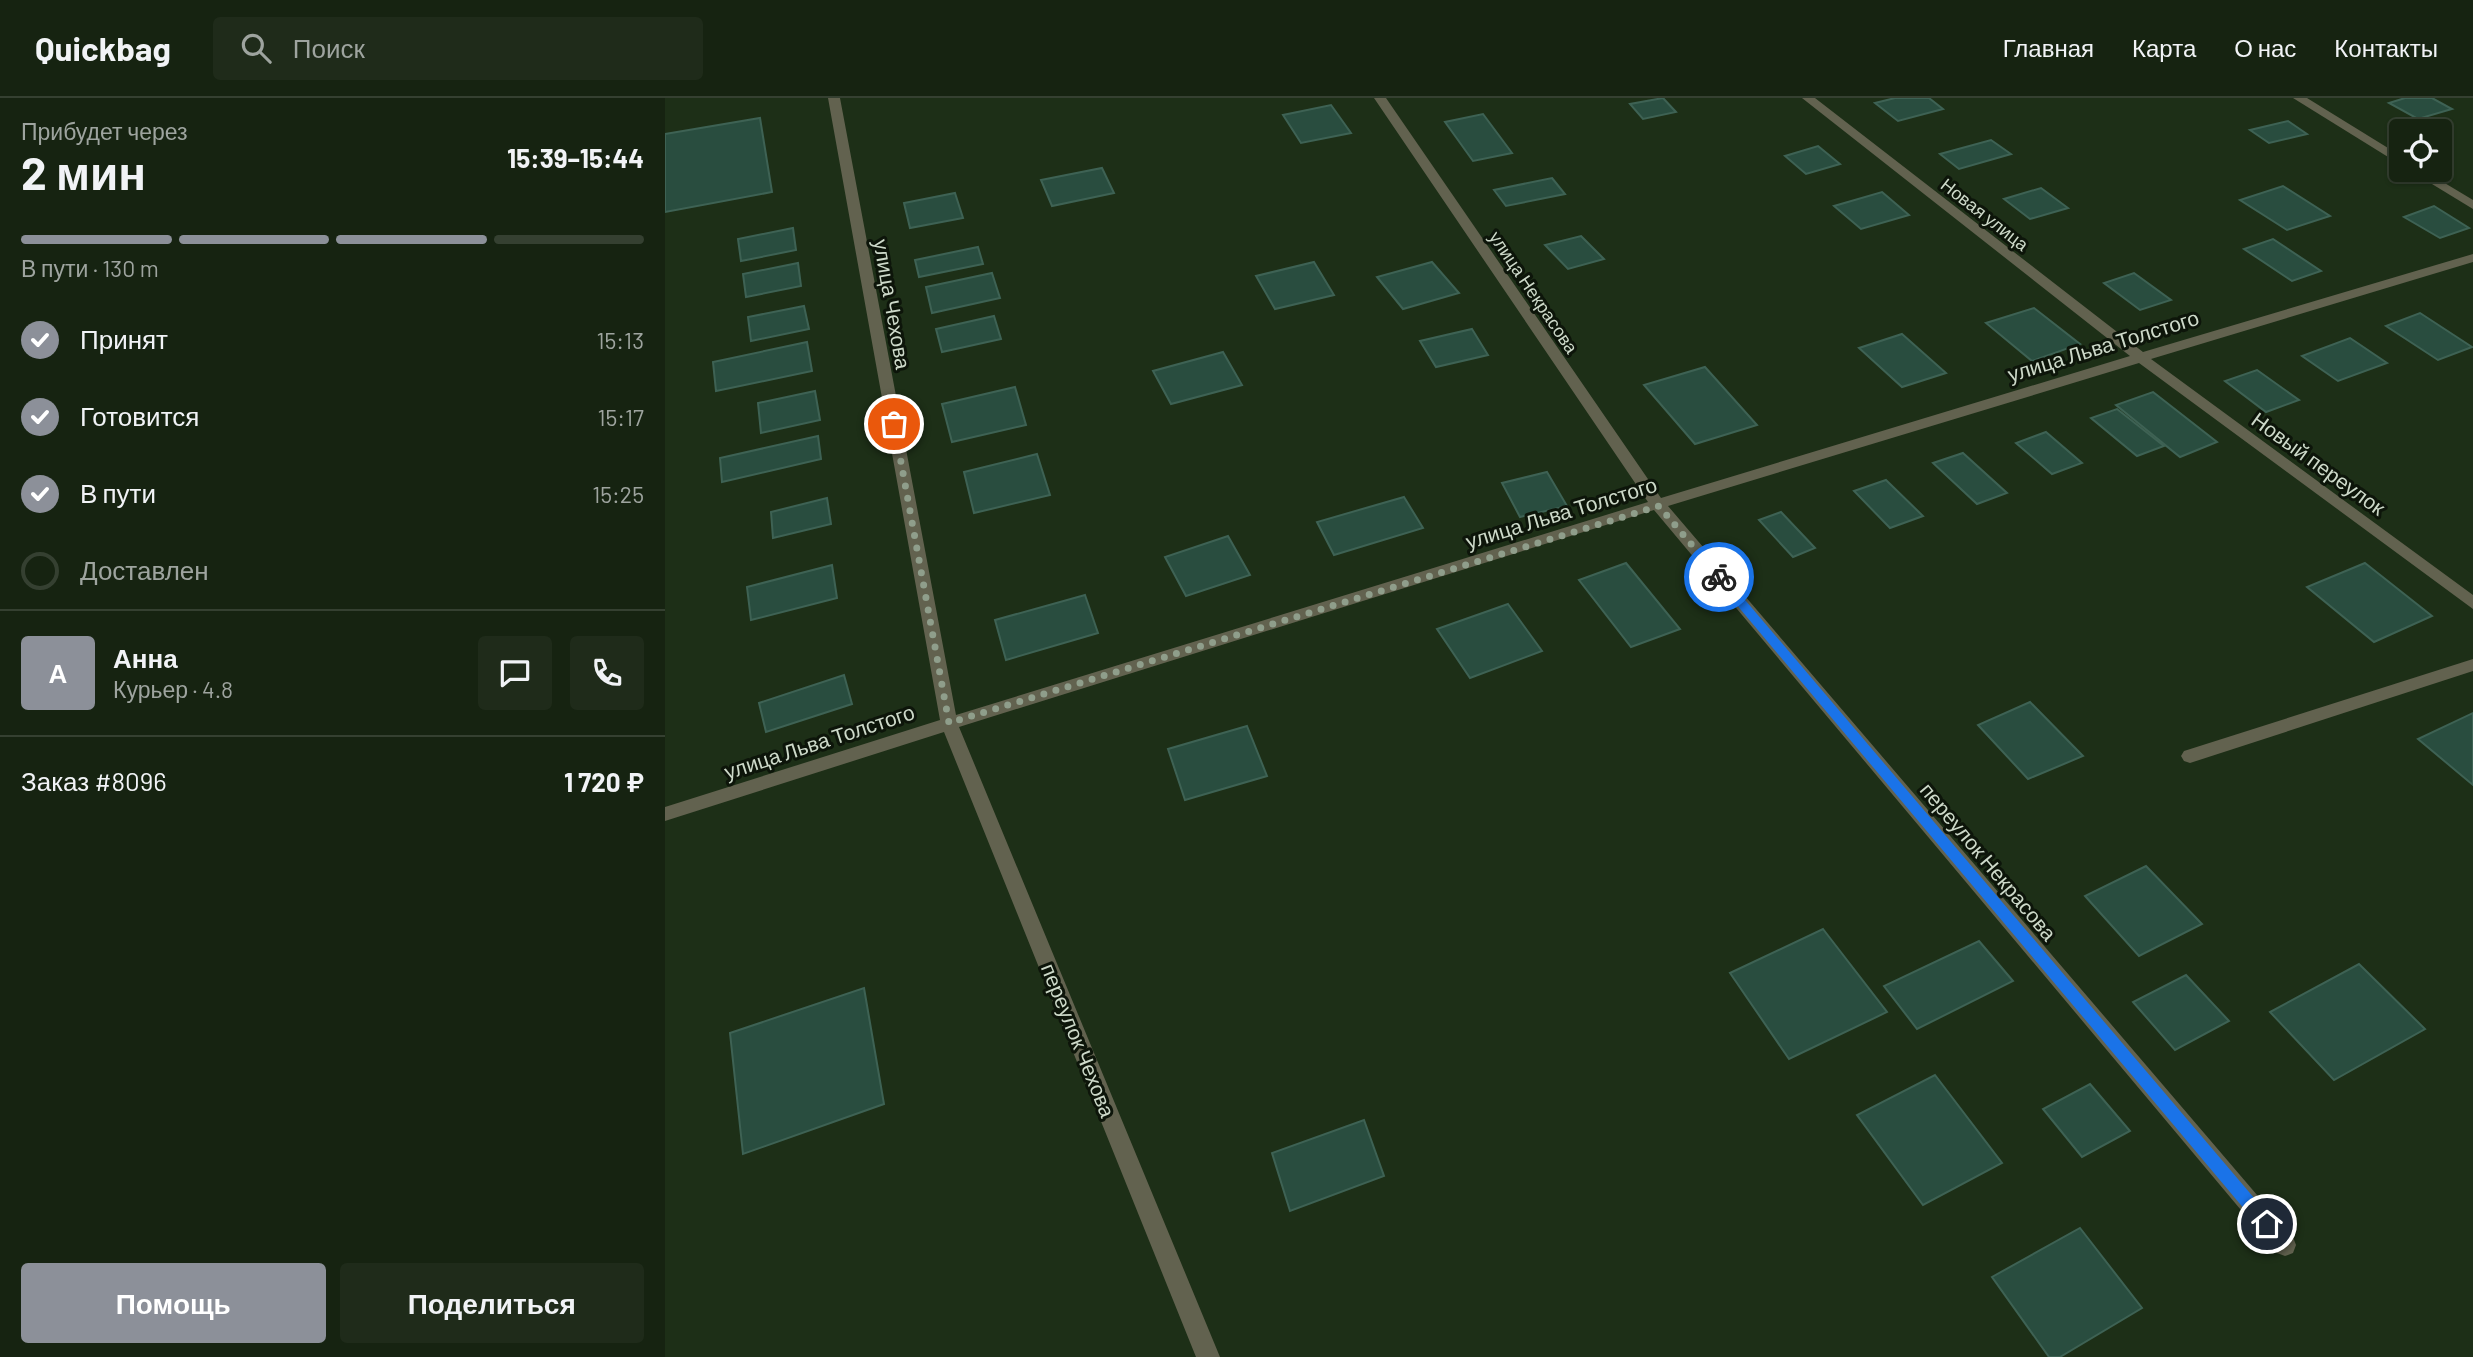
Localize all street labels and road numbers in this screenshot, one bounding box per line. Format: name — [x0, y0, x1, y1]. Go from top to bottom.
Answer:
street label: Новая улица — [1937, 173, 2034, 256]
street label: улица Некрасова — [1485, 227, 1584, 358]
street label: улица Чехова — [869, 237, 917, 371]
street label: улица Льва Толстого — [2004, 304, 2202, 386]
street label: Новый переулок — [2248, 406, 2391, 520]
street label: улица Льва Толстого — [1462, 471, 1660, 553]
street label: улица Льва Толстого — [721, 698, 917, 784]
street label: переулок Некрасова — [1916, 777, 2062, 945]
street label: переулок Чехова — [1037, 960, 1121, 1121]

